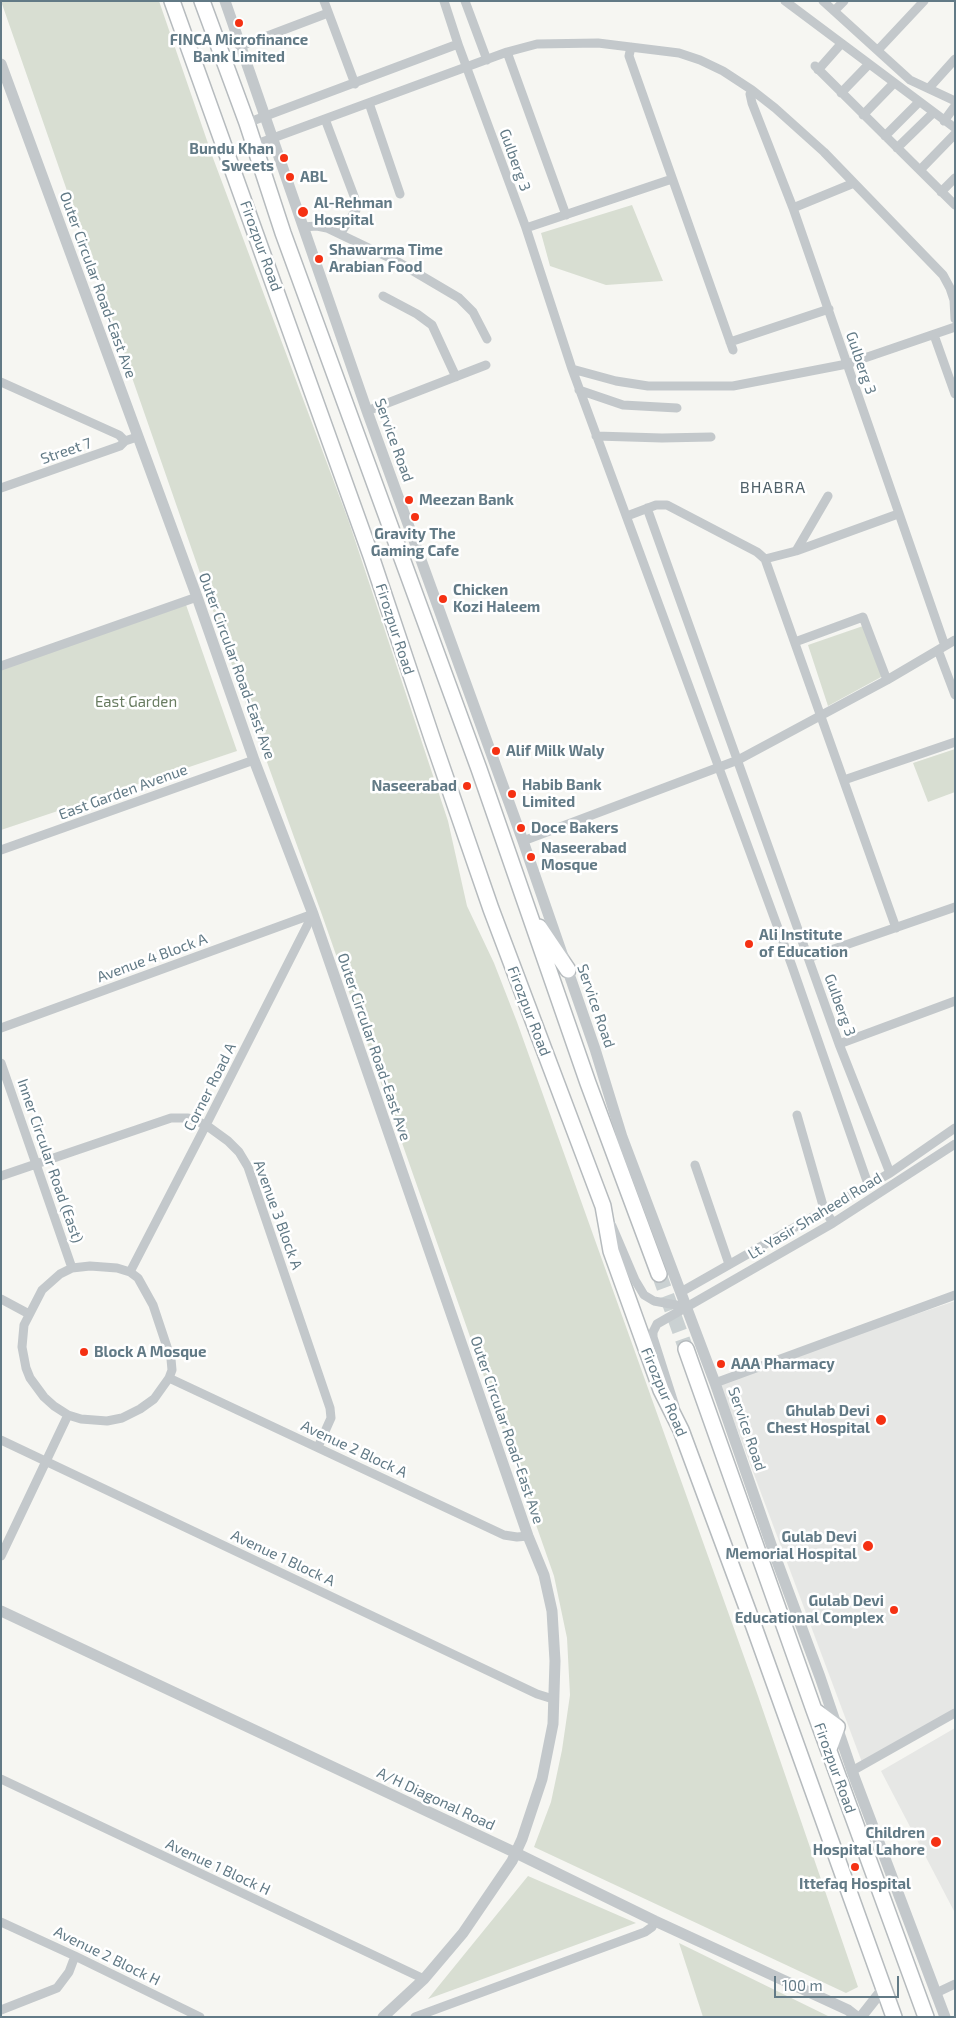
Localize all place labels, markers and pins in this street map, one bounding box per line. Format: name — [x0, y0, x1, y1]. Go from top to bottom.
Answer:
marker: FINCA Microfinance Bank Limited — [233, 17, 245, 29]
place label: FINCA Microfinance Bank Limited — [170, 31, 308, 66]
place label: Bundu Khan Sweets — [189, 140, 274, 175]
marker: Bundu Khan Sweets — [278, 152, 290, 164]
place label: ABL — [300, 168, 327, 186]
marker: ABL — [284, 171, 296, 183]
place label: Al-Rehman Hospital — [314, 194, 393, 229]
marker: Al-Rehman Hospital — [296, 205, 310, 219]
place label: Shawarma Time Arabian Food — [329, 241, 443, 276]
marker: Shawarma Time Arabian Food — [313, 253, 325, 265]
place label: Meezan Bank — [419, 491, 514, 509]
marker: Meezan Bank — [403, 494, 415, 506]
marker: Gravity The Gaming Cafe — [409, 511, 421, 523]
place label: Gravity The Gaming Cafe — [371, 525, 459, 560]
place label: Chicken Kozi Haleem — [453, 581, 540, 616]
marker: Chicken Kozi Haleem — [437, 593, 449, 605]
place label: Alif Milk Waly — [506, 742, 605, 760]
marker: Alif Milk Waly — [490, 745, 502, 757]
place label: Habib Bank Limited — [522, 776, 602, 811]
place label: Naseerabad — [371, 777, 457, 795]
marker: Naseerabad — [461, 780, 473, 792]
marker: Habib Bank Limited — [506, 788, 518, 800]
place label: Doce Bakers — [531, 819, 618, 837]
marker: Doce Bakers — [515, 822, 527, 834]
place label: Naseerabad Mosque — [541, 839, 627, 874]
marker: Naseerabad Mosque — [525, 851, 537, 863]
place label: Ali Institute of Education — [759, 926, 848, 961]
marker: Ali Institute of Education — [743, 938, 755, 950]
place label: Block A Mosque — [94, 1343, 206, 1361]
marker: Block A Mosque — [78, 1346, 90, 1358]
place label: AAA Pharmacy — [731, 1355, 835, 1373]
marker: AAA Pharmacy — [715, 1358, 727, 1370]
place label: Ghulab Devi Chest Hospital — [766, 1402, 870, 1437]
marker: Ghulab Devi Chest Hospital — [874, 1413, 888, 1427]
place label: Gulab Devi Memorial Hospital — [726, 1528, 857, 1563]
marker: Gulab Devi Memorial Hospital — [861, 1539, 875, 1553]
place label: Gulab Devi Educational Complex — [735, 1592, 884, 1627]
marker: Gulab Devi Educational Complex — [888, 1604, 900, 1616]
place label: Children Hospital Lahore — [813, 1824, 925, 1859]
marker: Children Hospital Lahore — [929, 1835, 943, 1849]
marker: Ittefaq Hospital — [849, 1861, 861, 1873]
place label: Ittefaq Hospital — [799, 1875, 911, 1893]

